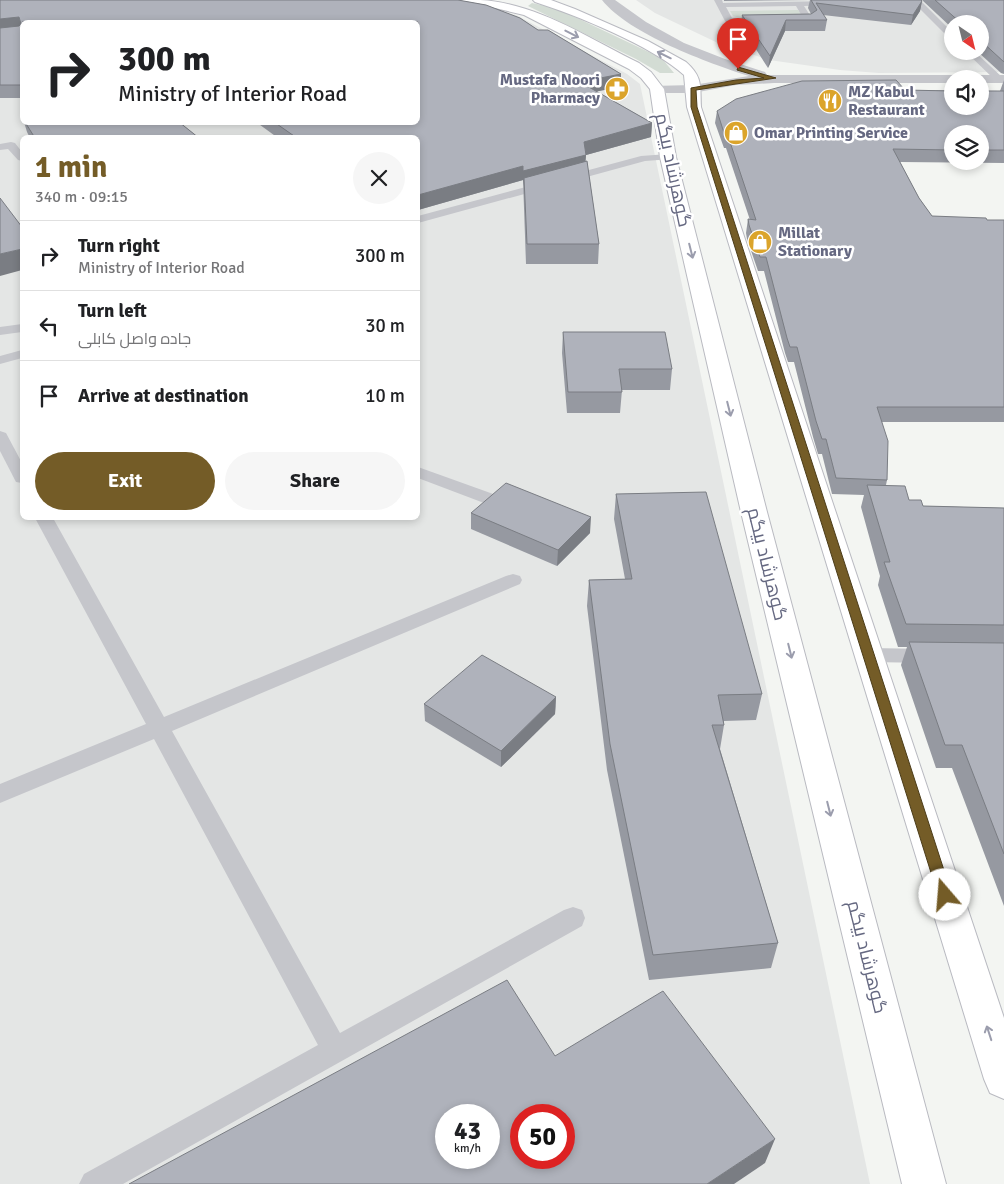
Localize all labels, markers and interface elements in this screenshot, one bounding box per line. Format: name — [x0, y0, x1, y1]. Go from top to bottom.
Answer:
north arrow — [944, 15, 989, 60]
map controls — [944, 15, 989, 170]
pin — [717, 18, 759, 69]
icon: arrive — [724, 25, 752, 53]
one-way arrow — [564, 30, 579, 39]
text: 300 m — [118, 37, 211, 80]
icon: right — [35, 40, 100, 105]
one-way arrow — [657, 50, 672, 59]
place label: Mustafa Noori Pharmacy — [500, 70, 600, 108]
button: sound — [944, 70, 989, 115]
pharmacy icon: Mustafa Noori Pharmacy — [604, 76, 630, 102]
text: Ministry of Interior Road — [118, 80, 347, 107]
place label: MZ Kabul Restaurant — [848, 82, 925, 120]
restaurant icon: MZ Kabul Restaurant — [817, 88, 843, 114]
street label: گوهرشاد بیگم — [648, 111, 697, 229]
shop icon: Omar Printing Service — [723, 120, 749, 146]
place label: Omar Printing Service — [754, 123, 908, 143]
button: layers — [944, 125, 989, 170]
text: 1 min — [35, 149, 107, 186]
button: close — [353, 152, 405, 204]
text: 340 m · 09:15 — [35, 187, 128, 207]
place label: Millat Stationary — [778, 223, 852, 261]
shop icon: Millat Stationary — [747, 229, 773, 255]
text: Turn right — [78, 234, 160, 258]
icon: right — [35, 242, 63, 270]
one-way arrow — [686, 242, 696, 258]
text: 300 m — [355, 244, 405, 268]
text: Ministry of Interior Road — [78, 258, 245, 278]
text: Turn left — [78, 299, 147, 323]
icon: left — [35, 312, 63, 340]
text: 30 m — [365, 314, 405, 338]
text: جاده واصل کابلی — [78, 329, 191, 349]
icon: arrive — [35, 382, 63, 410]
text: Arrive at destination — [78, 384, 249, 408]
text: 10 m — [365, 384, 405, 408]
one-way arrow — [725, 400, 734, 416]
button: Exit — [35, 452, 215, 510]
button: Share — [225, 452, 405, 510]
street label: گوهرشاد بیگم — [740, 505, 793, 623]
one-way arrow — [785, 643, 795, 659]
one-way arrow — [825, 800, 835, 816]
position arrow — [918, 868, 970, 920]
street label: گوهرشاد بیگم — [840, 898, 893, 1016]
one-way arrow — [984, 1025, 994, 1041]
speed limit sign: 50 — [510, 1104, 575, 1169]
text: 43 — [454, 1115, 481, 1146]
text: km/h — [454, 1141, 481, 1156]

